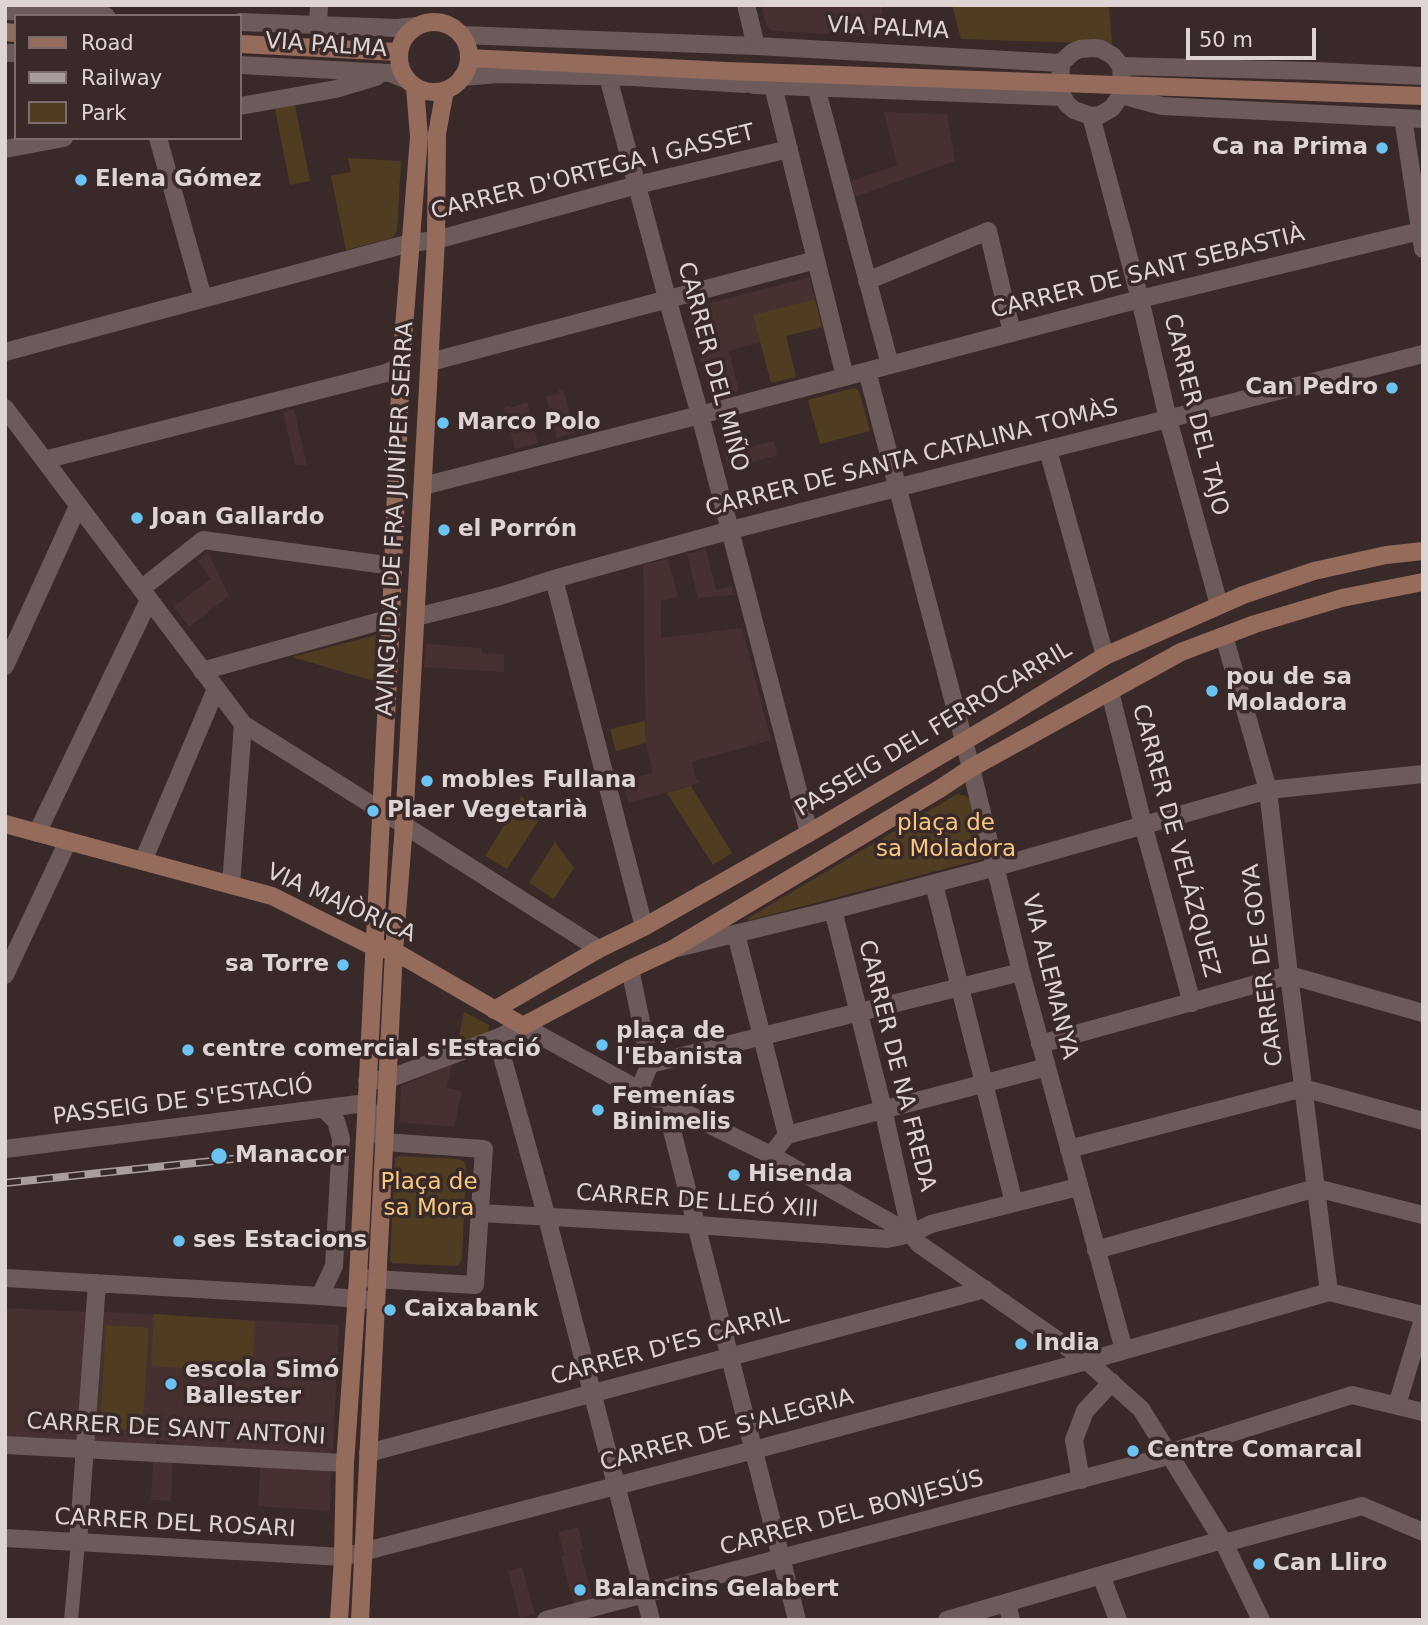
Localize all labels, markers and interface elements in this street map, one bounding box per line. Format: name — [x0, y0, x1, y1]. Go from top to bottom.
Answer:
street label: VIA PALMA — [826, 12, 950, 46]
legend — [14, 14, 242, 140]
scale bar — [1190, 14, 1320, 58]
street label: VIA PALMA — [264, 28, 388, 64]
text: 50 m — [1199, 28, 1253, 52]
text: Road — [81, 31, 134, 55]
text: Railway — [81, 66, 162, 90]
text: Park — [81, 101, 126, 125]
street label: CARRER D'ORTEGA I GASSET — [428, 119, 758, 227]
place label: Ca na Prima — [1212, 134, 1368, 162]
marker: Ca na Prima — [1374, 140, 1390, 156]
place label: Elena Gómez — [95, 166, 262, 194]
marker: Elena Gómez — [73, 172, 89, 188]
street label: CARRER DE SANT SEBASTIÀ — [988, 221, 1308, 325]
street label: CARRER DEL MIÑO — [671, 259, 753, 475]
street label: CARRER DEL TAJO — [1157, 311, 1233, 519]
street label: AVINGUDA DE FRA JUNÍPER SERRA — [372, 321, 420, 717]
place label: Can Pedro — [1245, 374, 1378, 402]
marker: Can Pedro — [1384, 380, 1400, 396]
street label: CARRER DE SANTA CATALINA TOMÀS — [703, 394, 1121, 524]
place label: Marco Polo — [457, 409, 601, 437]
marker: Marco Polo — [435, 415, 451, 431]
place label: Joan Gallardo — [151, 504, 325, 532]
marker: Joan Gallardo — [129, 510, 145, 526]
place label: el Porrón — [458, 516, 577, 544]
marker: el Porrón — [436, 522, 452, 538]
street label: PASSEIG DEL FERROCARRIL — [791, 636, 1077, 824]
place label: pou de sa Moladora — [1226, 664, 1352, 718]
marker: pou de sa Moladora — [1204, 683, 1220, 699]
street label: CARRER DE VELÁZQUEZ — [1125, 701, 1225, 981]
place label: mobles Fullana — [441, 767, 637, 795]
marker: mobles Fullana — [419, 773, 435, 789]
place label: Plaer Vegetarià — [387, 797, 588, 825]
marker: Plaer Vegetarià — [365, 803, 381, 819]
park label: plaça de sa Moladora — [876, 810, 1016, 864]
street label: VIA MAJÒRICA — [262, 859, 420, 949]
street label: CARRER DE GOYA — [1238, 862, 1290, 1068]
street label: VIA ALEMANYA — [1015, 891, 1083, 1063]
street label: CARRER DE NA FREDA — [851, 937, 941, 1195]
place label: sa Torre — [225, 951, 329, 979]
marker: sa Torre — [335, 957, 351, 973]
place label: plaça de l'Ebanista — [616, 1018, 743, 1072]
place label: centre comercial s'Estació — [202, 1036, 541, 1064]
marker: plaça de l'Ebanista — [594, 1037, 610, 1053]
marker: centre comercial s'Estació — [180, 1042, 196, 1058]
street label: PASSEIG DE S'ESTACIÓ — [51, 1072, 315, 1132]
place label: Femenías Binimelis — [612, 1083, 735, 1137]
marker: Femenías Binimelis — [590, 1102, 606, 1118]
place label: Manacor — [235, 1142, 346, 1170]
marker: Manacor — [209, 1146, 229, 1166]
place label: Hisenda — [748, 1161, 853, 1189]
marker: Hisenda — [726, 1167, 742, 1183]
park label: Plaça de sa Mora — [380, 1169, 478, 1223]
street label: CARRER DE LLEÓ XIII — [575, 1180, 819, 1224]
place label: ses Estacions — [193, 1227, 367, 1255]
marker: ses Estacions — [171, 1233, 187, 1249]
place label: Caixabank — [404, 1296, 538, 1324]
marker: Caixabank — [382, 1302, 398, 1318]
street label: CARRER D'ES CARRIL — [548, 1302, 792, 1392]
place label: India — [1035, 1330, 1100, 1358]
marker: India — [1013, 1336, 1029, 1352]
place label: escola Simó Ballester — [185, 1357, 339, 1411]
marker: escola Simó Ballester — [163, 1376, 179, 1392]
street label: CARRER DE S'ALEGRIA — [597, 1384, 857, 1478]
street label: CARRER DE SANT ANTONI — [26, 1408, 326, 1452]
place label: Centre Comarcal — [1147, 1437, 1362, 1465]
marker: Centre Comarcal — [1125, 1443, 1141, 1459]
street label: CARRER DEL BONJESÚS — [717, 1465, 987, 1563]
street label: CARRER DEL ROSARI — [54, 1504, 296, 1544]
place label: Can Lliro — [1273, 1550, 1387, 1578]
marker: Can Lliro — [1251, 1556, 1267, 1572]
place label: Balancins Gelabert — [594, 1576, 839, 1604]
marker: Balancins Gelabert — [572, 1582, 588, 1598]

